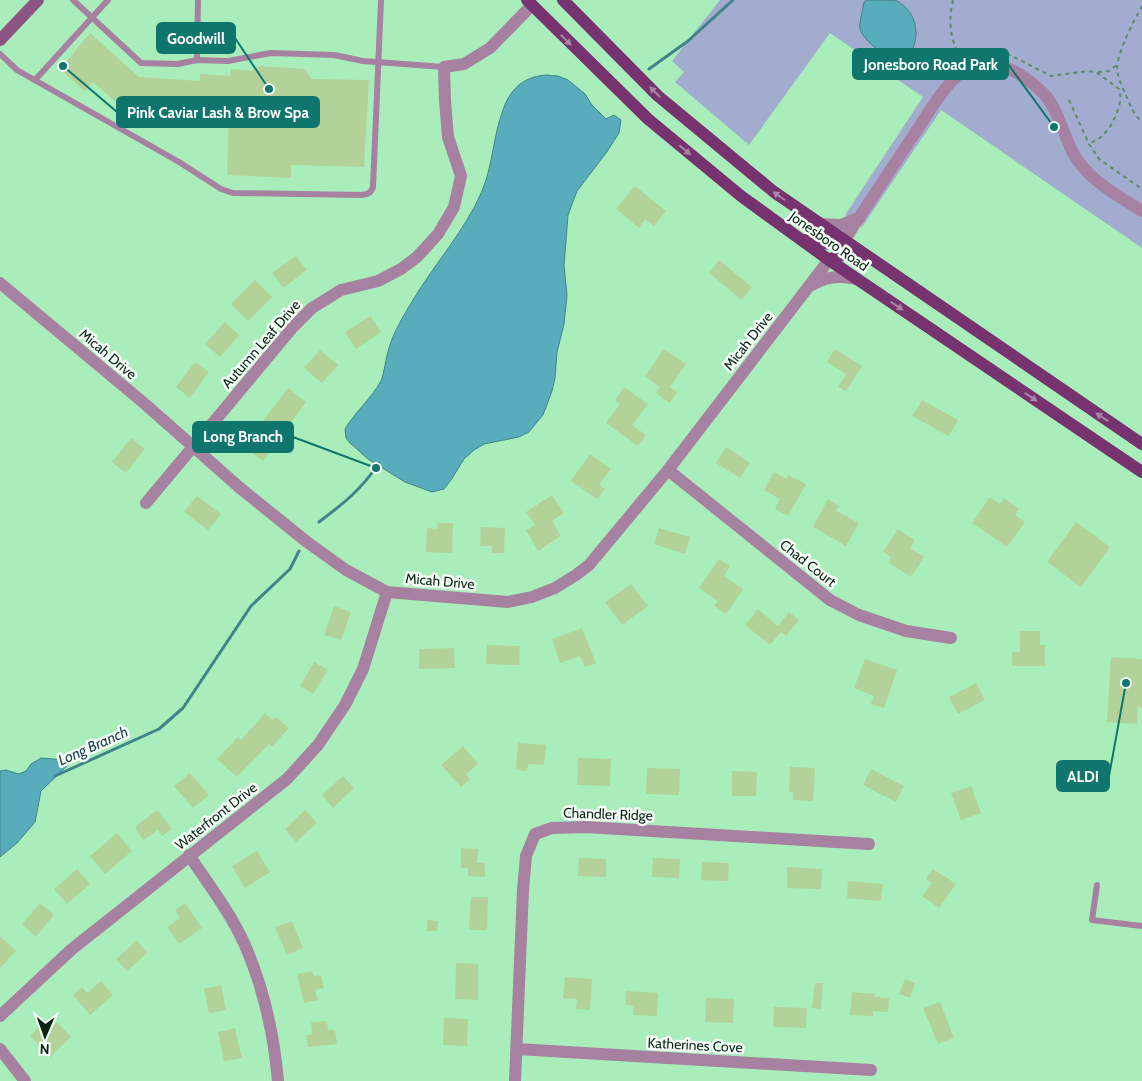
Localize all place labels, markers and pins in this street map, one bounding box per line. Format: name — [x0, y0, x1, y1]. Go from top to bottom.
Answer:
callout: Goodwill — [157, 23, 235, 53]
callout: Jonesboro Road Park — [853, 49, 1008, 79]
callout: Pink Caviar Lash & Brow Spa — [117, 97, 319, 127]
callout: Long Branch — [193, 422, 293, 452]
callout: ALDI — [1057, 761, 1109, 791]

